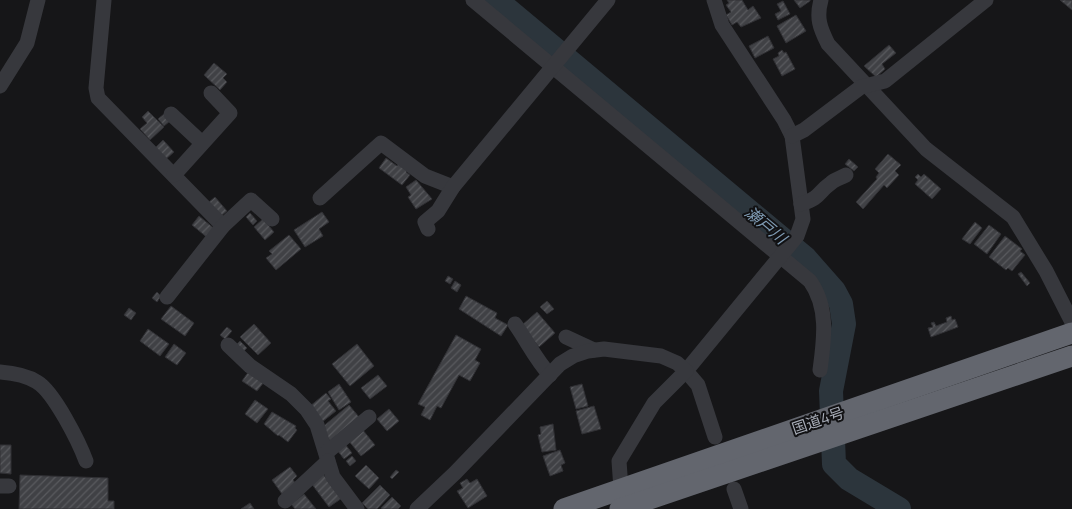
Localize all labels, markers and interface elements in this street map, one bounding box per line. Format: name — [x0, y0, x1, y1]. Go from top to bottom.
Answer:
water label: 瀬戸川 — [741, 201, 793, 250]
street label: 国道4号 — [789, 402, 847, 439]

